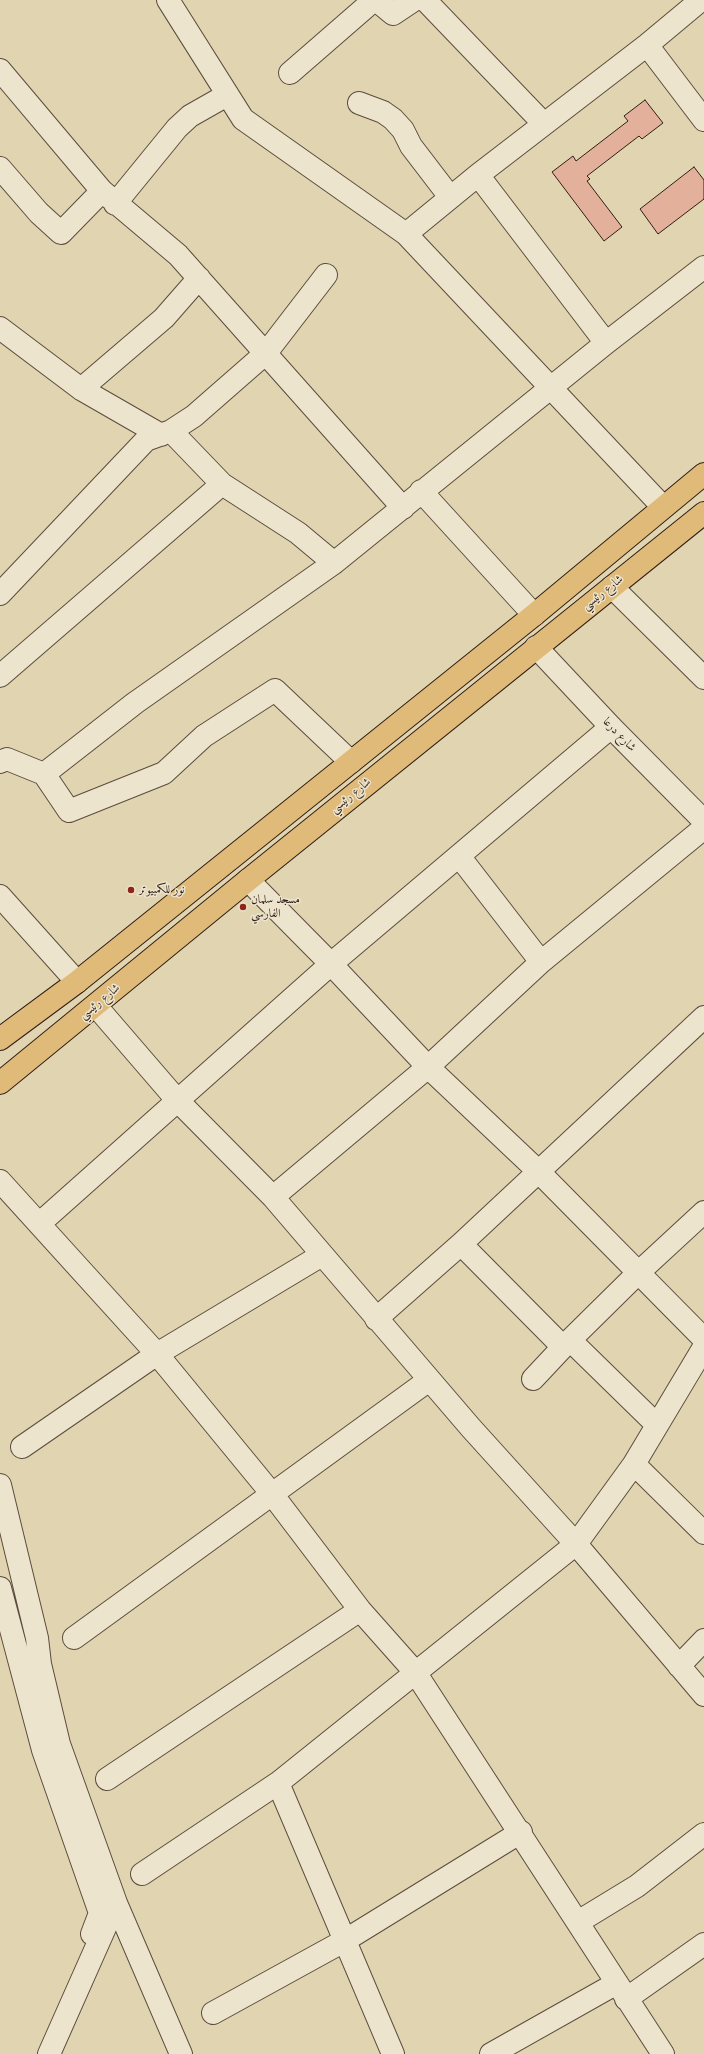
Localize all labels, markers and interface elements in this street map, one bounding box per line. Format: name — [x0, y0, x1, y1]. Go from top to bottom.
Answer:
street label: شارع رئيسي — [580, 573, 626, 613]
street label: شارع درعا — [599, 715, 639, 755]
street label: شارع رئيسي — [328, 775, 374, 817]
place label: نور للكمبيوتر — [139, 883, 185, 897]
marker: نور للكمبيوتر — [126, 885, 136, 895]
place label: مسجد سلمان الفارسي — [251, 893, 300, 921]
marker: مسجد سلمان الفارسي — [238, 902, 248, 912]
street label: شارع رئيسي — [77, 981, 123, 1023]

